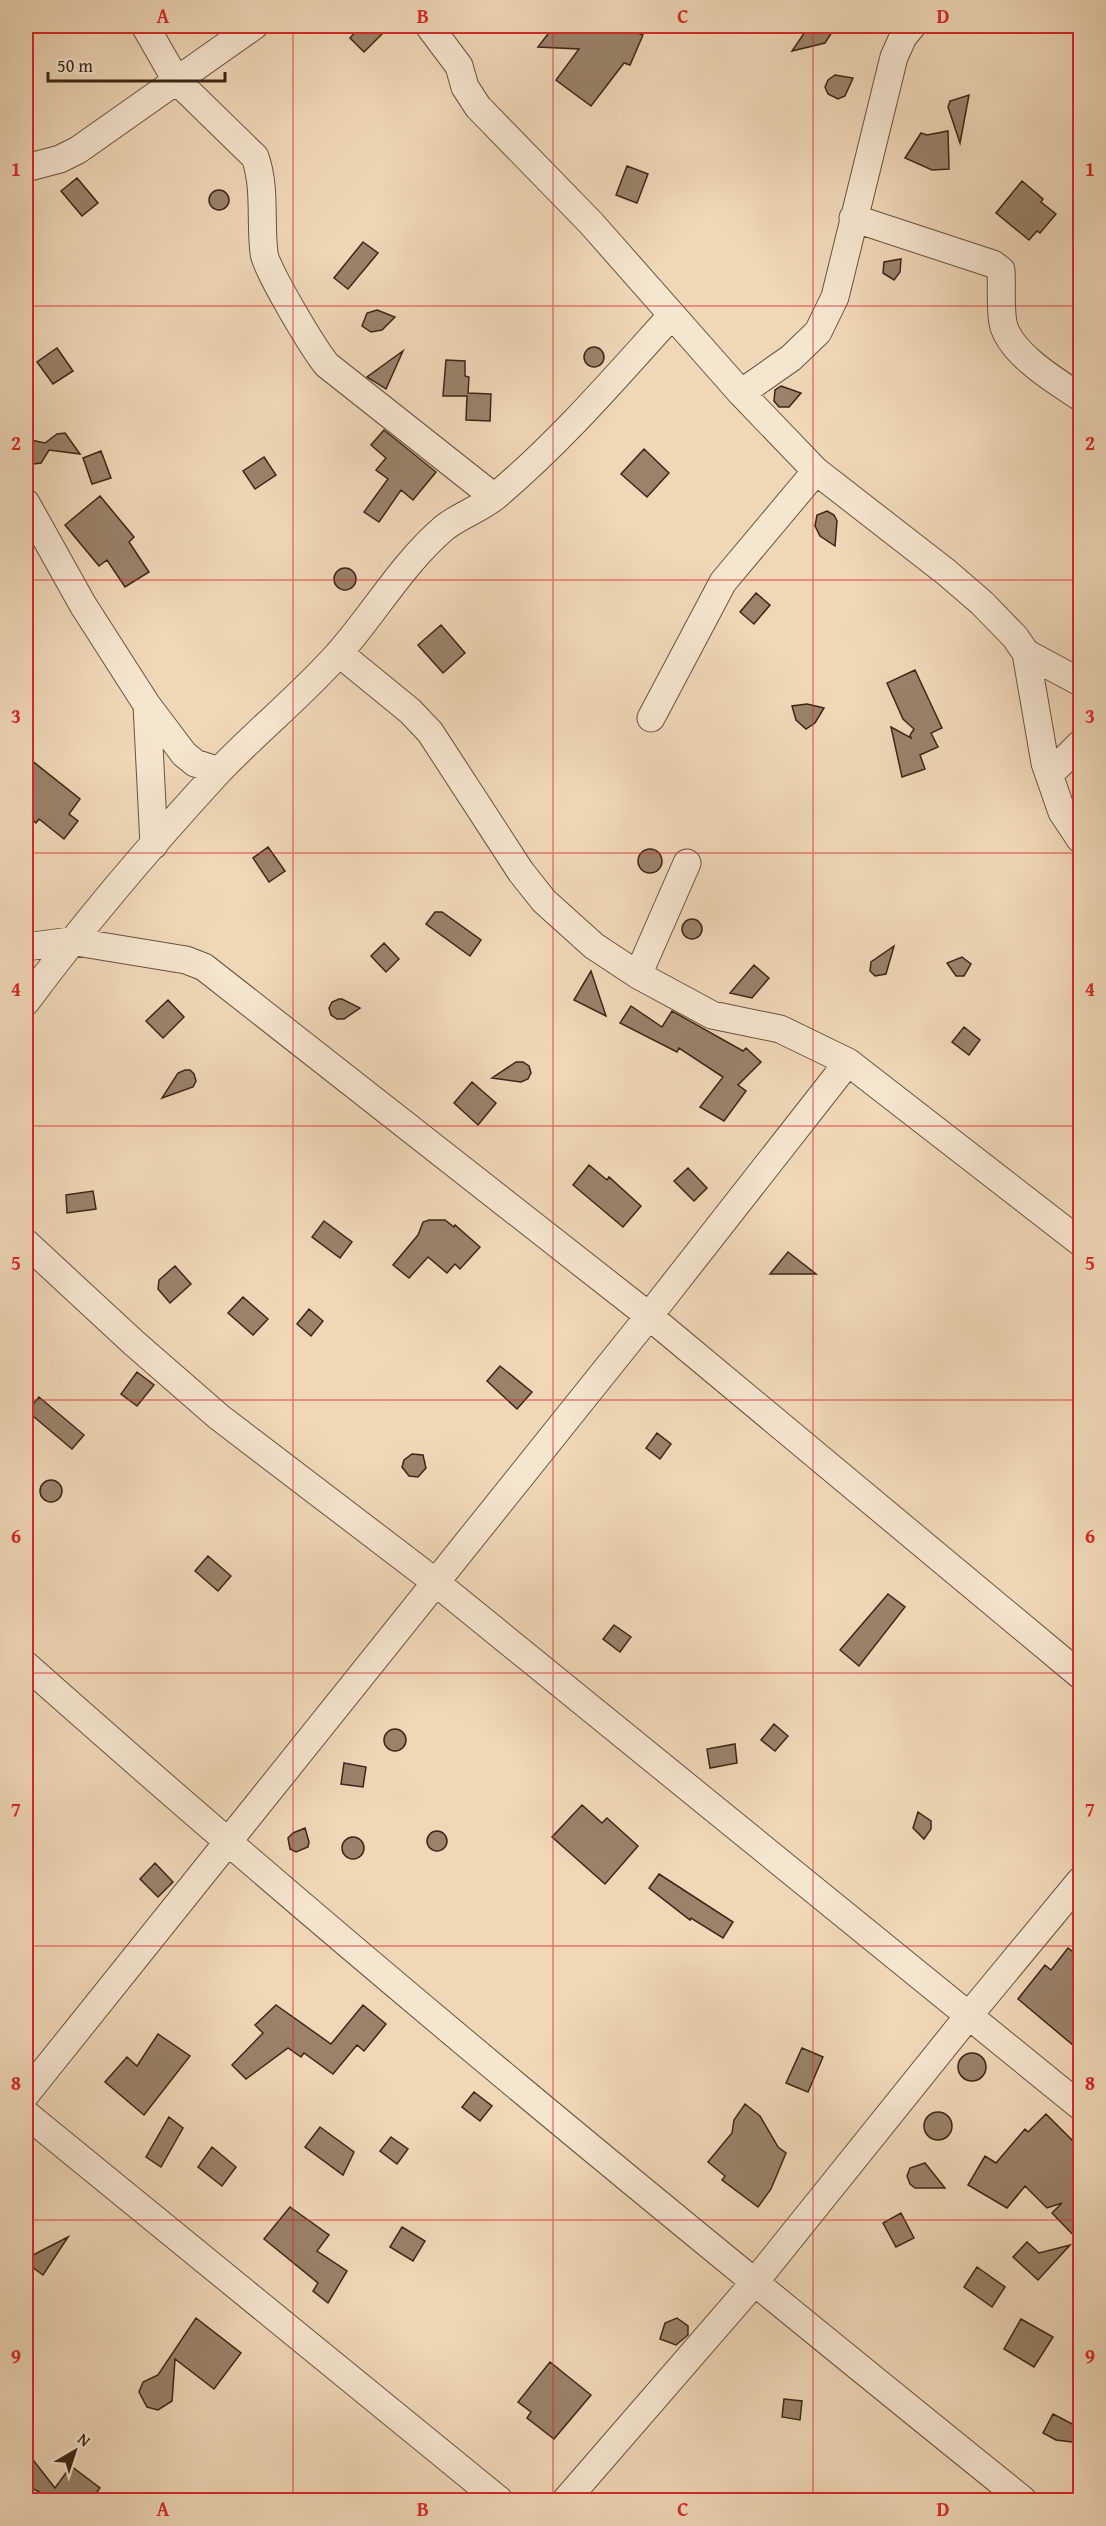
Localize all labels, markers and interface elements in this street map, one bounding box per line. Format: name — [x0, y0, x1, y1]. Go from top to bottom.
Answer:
text: A — [157, 1, 170, 30]
text: B — [417, 1, 429, 30]
text: C — [677, 1, 689, 30]
text: D — [936, 1, 950, 30]
scale bar — [48, 45, 225, 83]
text: 50 m — [57, 52, 93, 79]
text: 1 — [11, 154, 21, 183]
text: 1 — [1085, 154, 1095, 183]
text: 2 — [11, 428, 21, 457]
text: 2 — [1085, 428, 1095, 457]
text: 3 — [11, 701, 21, 730]
text: 3 — [1085, 701, 1095, 730]
text: 4 — [11, 974, 21, 1003]
text: 4 — [1085, 974, 1095, 1003]
text: 5 — [11, 1248, 21, 1277]
text: 5 — [1085, 1248, 1095, 1277]
text: 6 — [11, 1521, 21, 1550]
text: 6 — [1085, 1521, 1095, 1550]
text: 7 — [11, 1794, 21, 1823]
text: 7 — [1085, 1794, 1095, 1823]
text: 8 — [11, 2068, 21, 2097]
text: 8 — [1085, 2068, 1095, 2097]
text: 9 — [11, 2341, 21, 2370]
text: 9 — [1085, 2341, 1095, 2370]
north arrow — [45, 2421, 105, 2481]
text: N — [73, 2427, 96, 2452]
text: A — [157, 2494, 170, 2523]
text: B — [417, 2494, 429, 2523]
text: C — [677, 2494, 689, 2523]
text: D — [936, 2494, 950, 2523]

